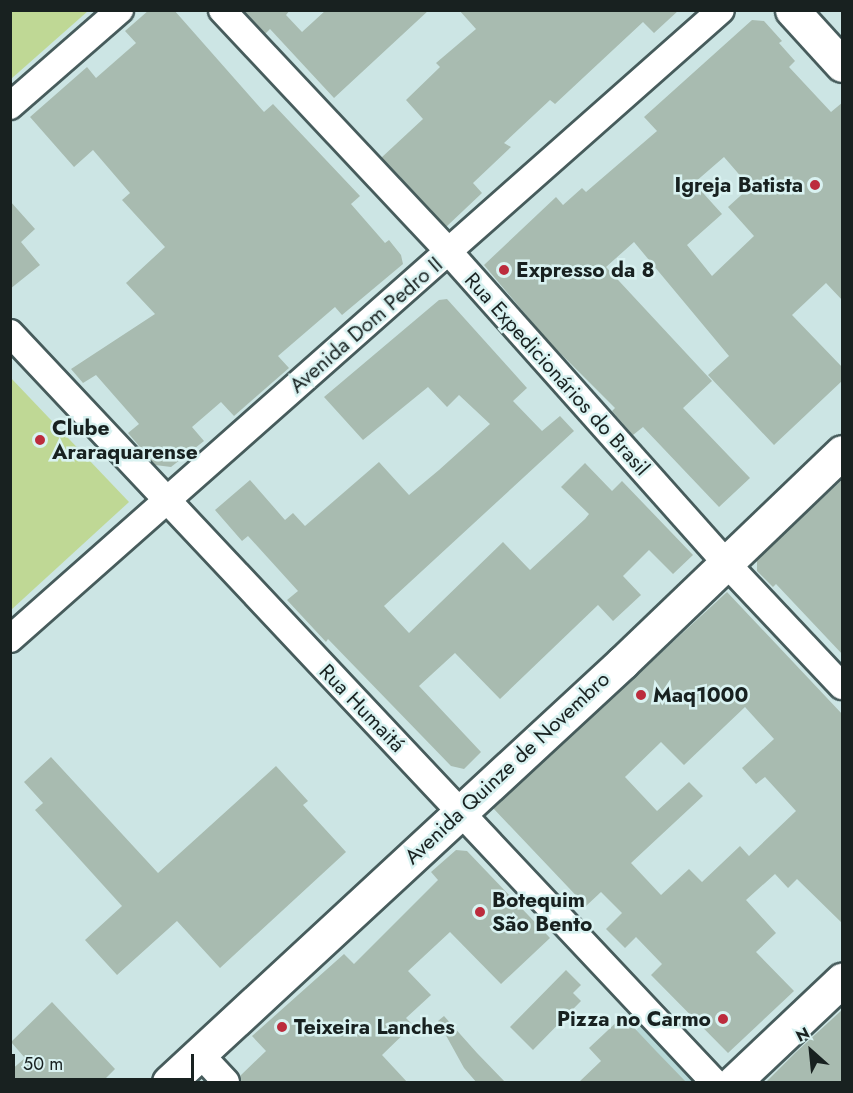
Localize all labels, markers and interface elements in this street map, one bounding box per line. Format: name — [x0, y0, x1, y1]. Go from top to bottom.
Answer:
place label: Igreja Batista — [674, 172, 803, 198]
marker: Igreja Batista — [808, 178, 822, 192]
street label: Avenida Dom Pedro II — [284, 252, 448, 398]
place label: Expresso da 8 — [516, 257, 655, 283]
marker: Expresso da 8 — [497, 263, 511, 277]
street label: Rua Expedicionários do Brasil — [459, 267, 655, 481]
place label: Clube Araraquarense — [52, 415, 198, 465]
marker: Clube Araraquarense — [33, 433, 47, 447]
street label: Rua Humaitá — [314, 659, 410, 757]
street label: Avenida Quinze de Novembro — [399, 666, 615, 870]
place label: Maq1000 — [653, 682, 748, 708]
marker: Maq1000 — [634, 688, 648, 702]
place label: Botequim São Bento — [492, 887, 592, 937]
marker: Botequim São Bento — [473, 905, 487, 919]
place label: Pizza no Carmo — [557, 1006, 711, 1032]
marker: Pizza no Carmo — [716, 1012, 730, 1026]
place label: Teixeira Lanches — [294, 1014, 455, 1040]
marker: Teixeira Lanches — [275, 1020, 289, 1034]
north arrow — [781, 1021, 841, 1081]
text: N — [792, 1021, 813, 1048]
scale bar — [15, 1042, 196, 1080]
text: 50 m — [23, 1051, 63, 1077]

